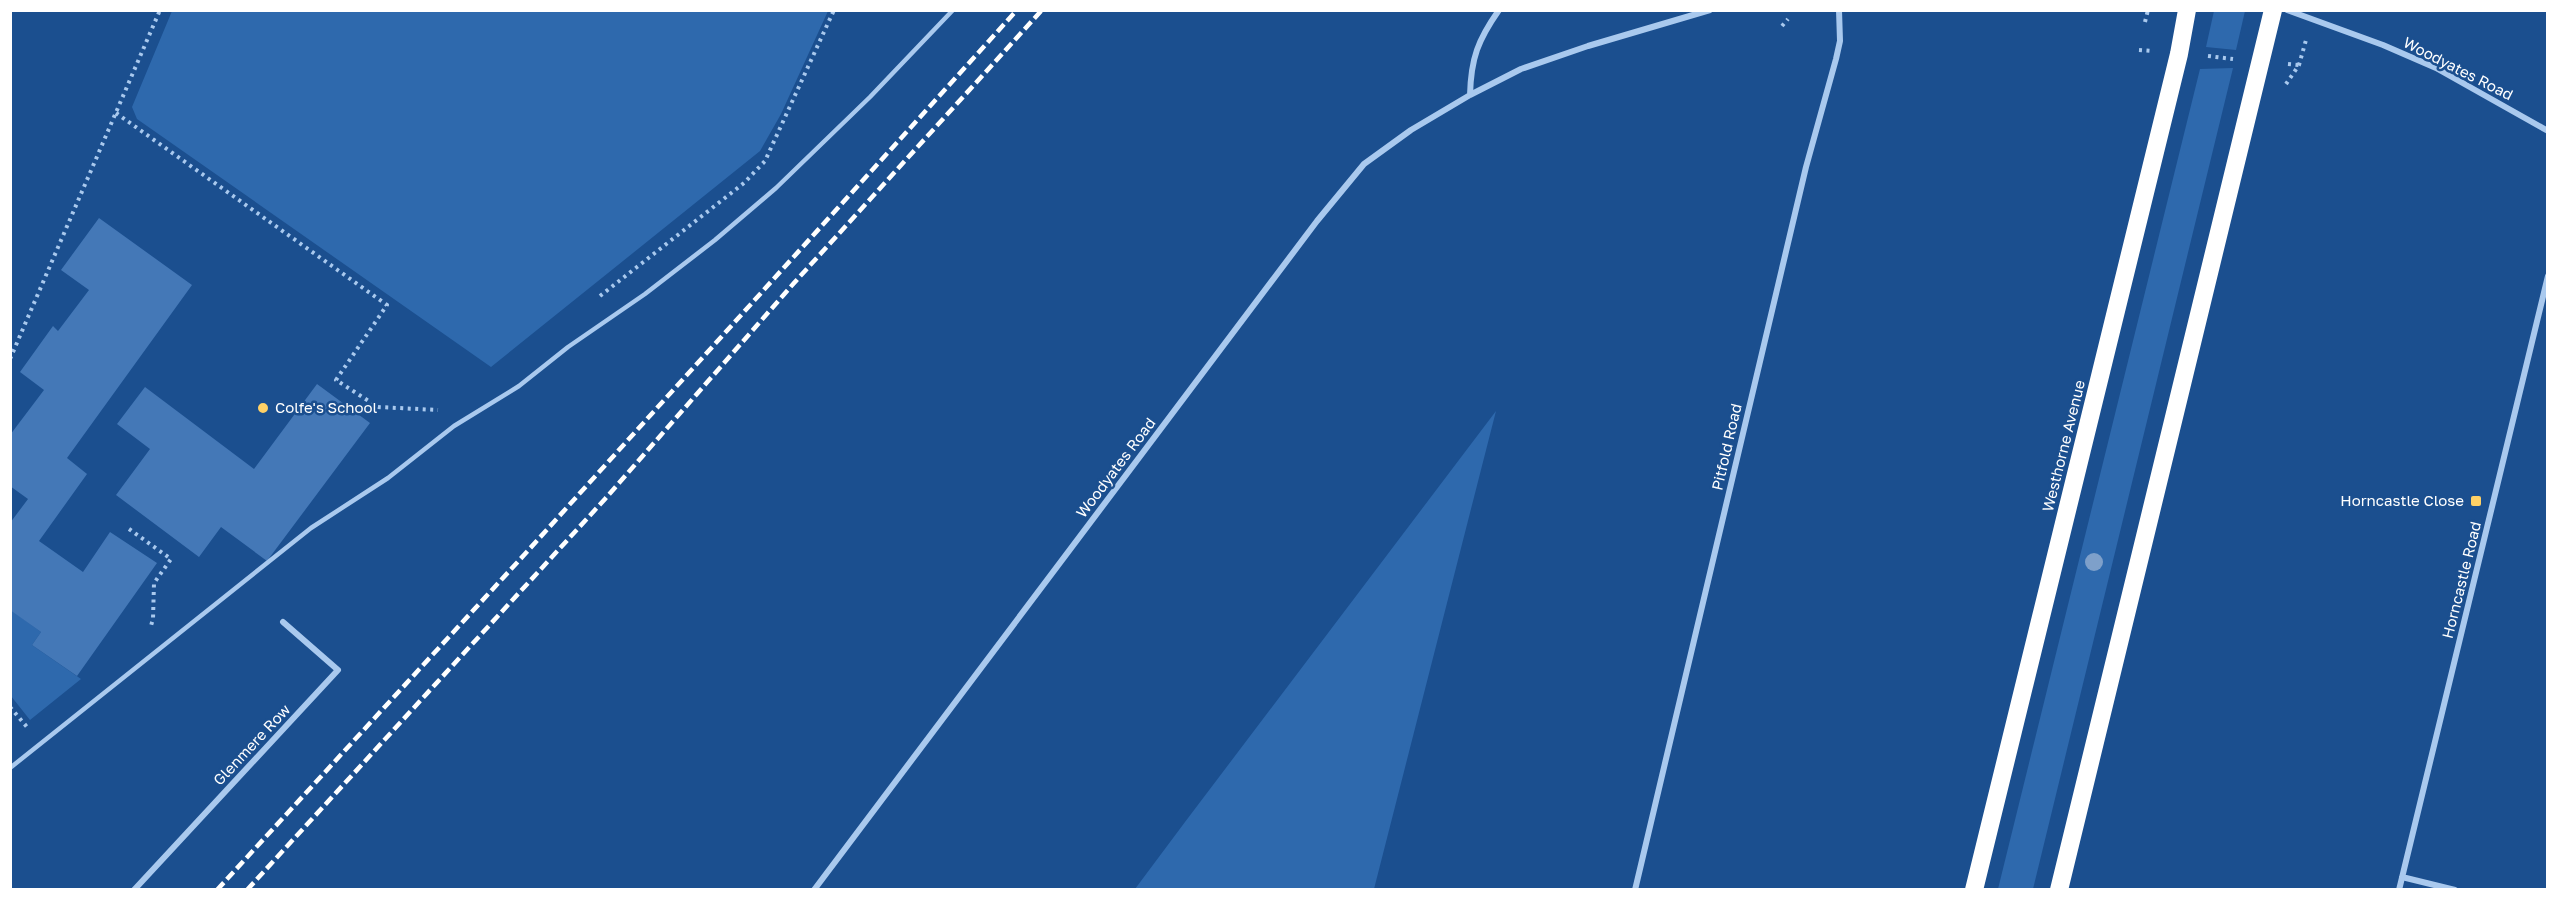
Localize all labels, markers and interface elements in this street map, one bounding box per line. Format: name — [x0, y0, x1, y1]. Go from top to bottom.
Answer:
street label: Woodyates Road — [2401, 33, 2516, 103]
street label: Westhorne Avenue — [2038, 378, 2088, 514]
place label: Colfe's School — [275, 398, 378, 416]
marker: Colfe's School — [256, 401, 270, 415]
street label: Pitfold Road — [1707, 402, 1745, 492]
street label: Woodyates Road — [1072, 414, 1159, 521]
place label: Horncastle Close — [2340, 491, 2464, 509]
marker: Horncastle Close — [2469, 494, 2483, 508]
street label: Horncastle Road — [2438, 519, 2484, 640]
street label: Glenmere Row — [209, 700, 293, 789]

